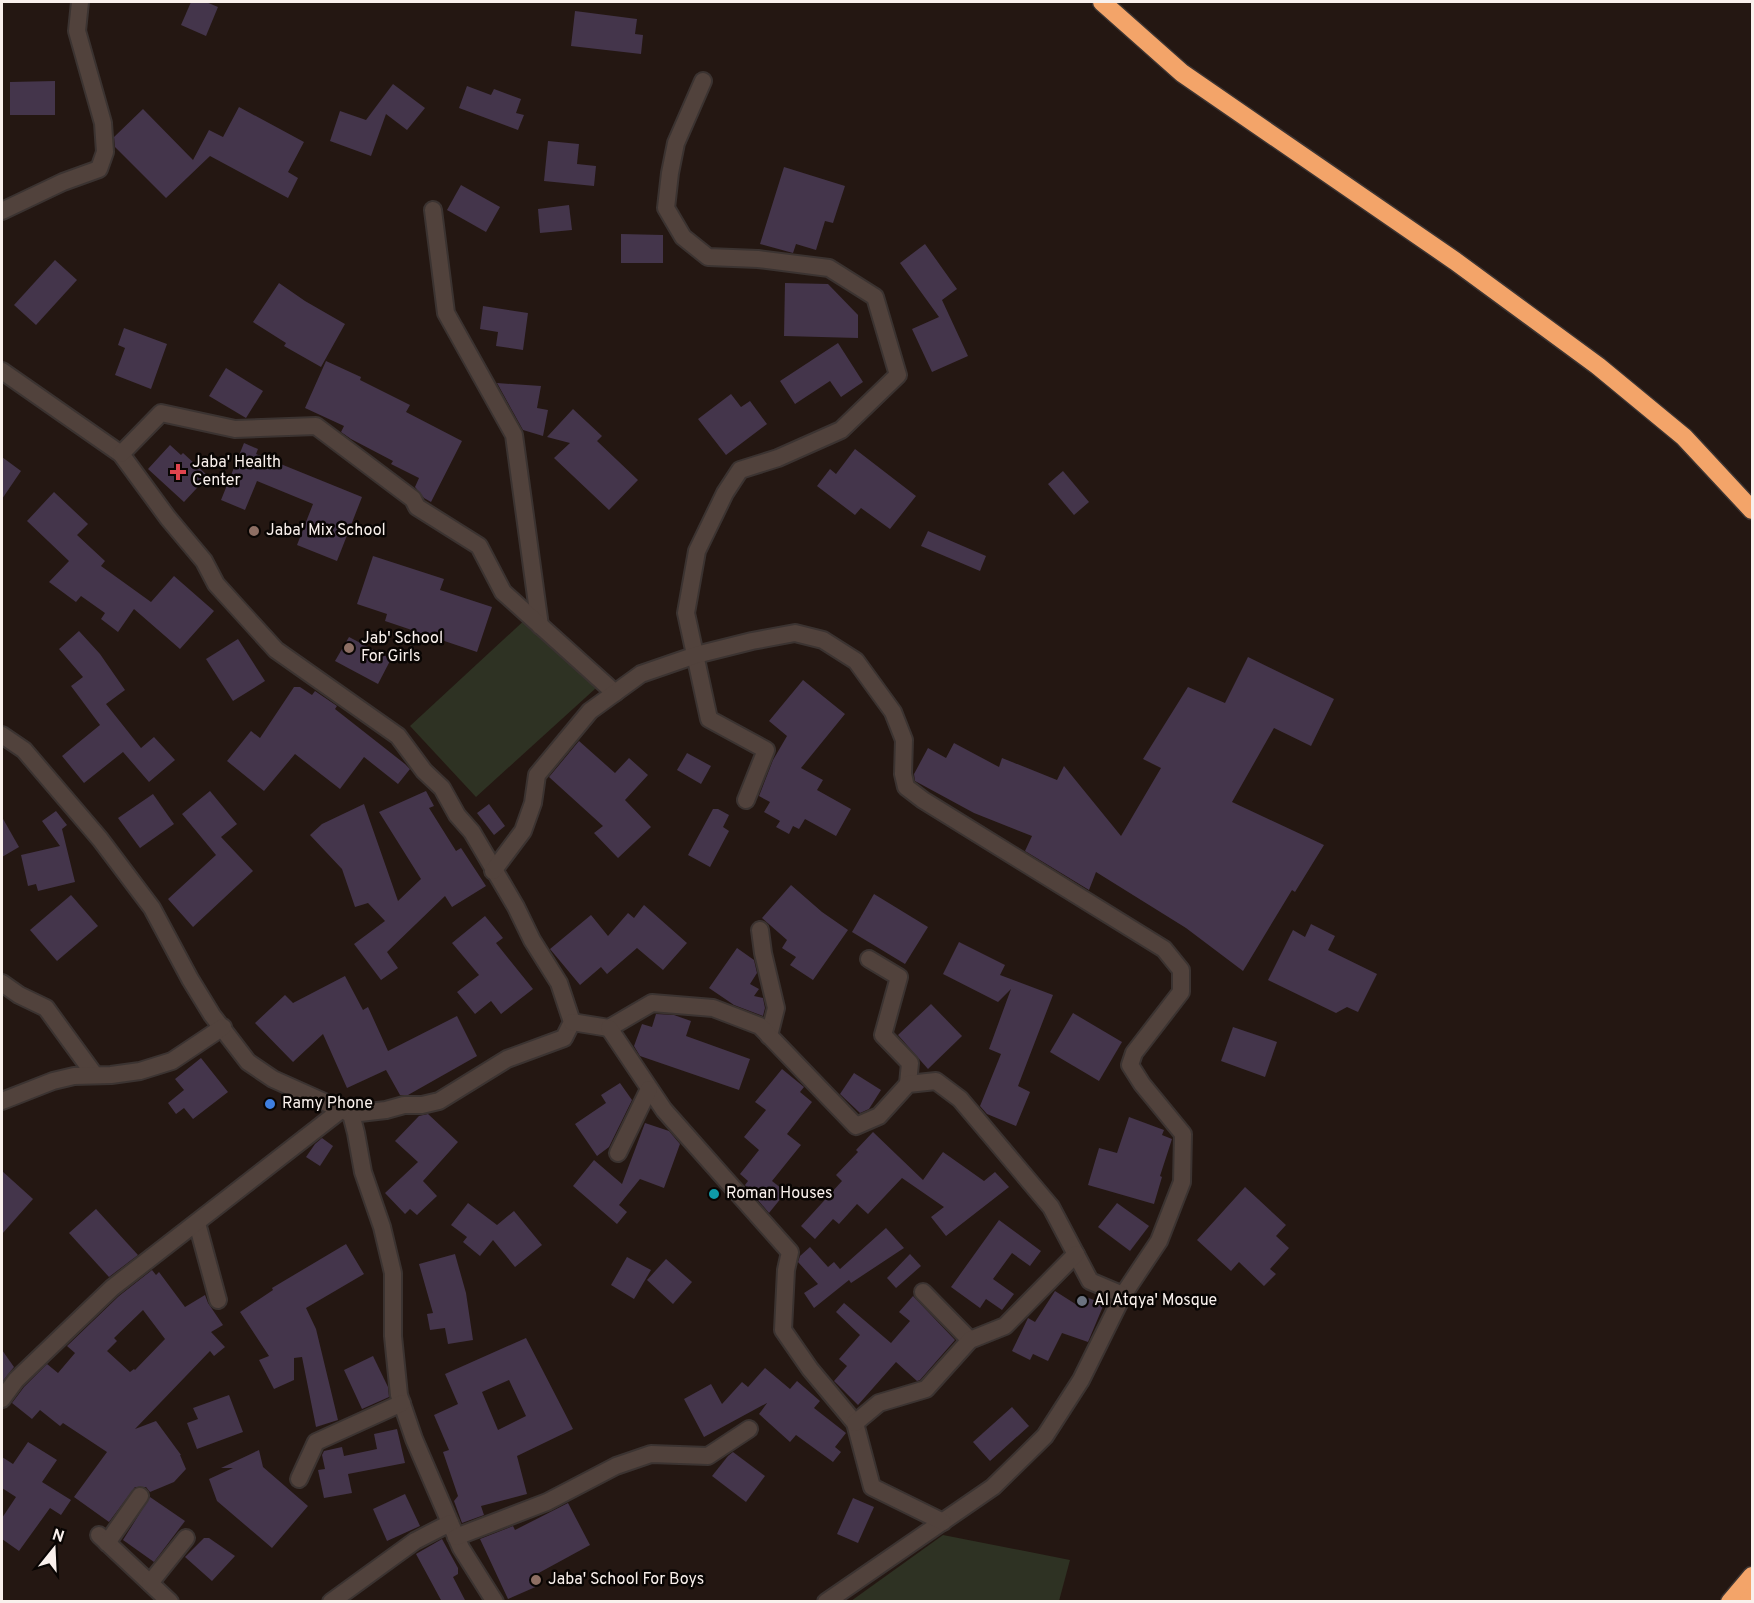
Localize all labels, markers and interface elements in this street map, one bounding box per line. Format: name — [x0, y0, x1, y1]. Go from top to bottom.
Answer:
place label: Jaba' Health Center — [192, 453, 281, 491]
marker: Jaba' Health Center — [169, 463, 187, 481]
place label: Jaba' Mix School — [266, 521, 386, 541]
marker: Jaba' Mix School — [247, 524, 261, 538]
place label: Jab' School For Girls — [361, 629, 443, 667]
marker: Jab' School For Girls — [342, 641, 356, 655]
place label: Ramy Phone — [282, 1094, 373, 1114]
marker: Ramy Phone — [263, 1097, 277, 1111]
place label: Roman Houses — [726, 1184, 833, 1204]
marker: Roman Houses — [707, 1187, 721, 1201]
place label: Al Atqya' Mosque — [1094, 1291, 1217, 1311]
marker: Al Atqya' Mosque — [1075, 1294, 1089, 1308]
north arrow — [24, 1519, 84, 1579]
text: N — [49, 1525, 67, 1548]
place label: Jaba' School For Boys — [548, 1570, 704, 1590]
marker: Jaba' School For Boys — [529, 1573, 543, 1587]

